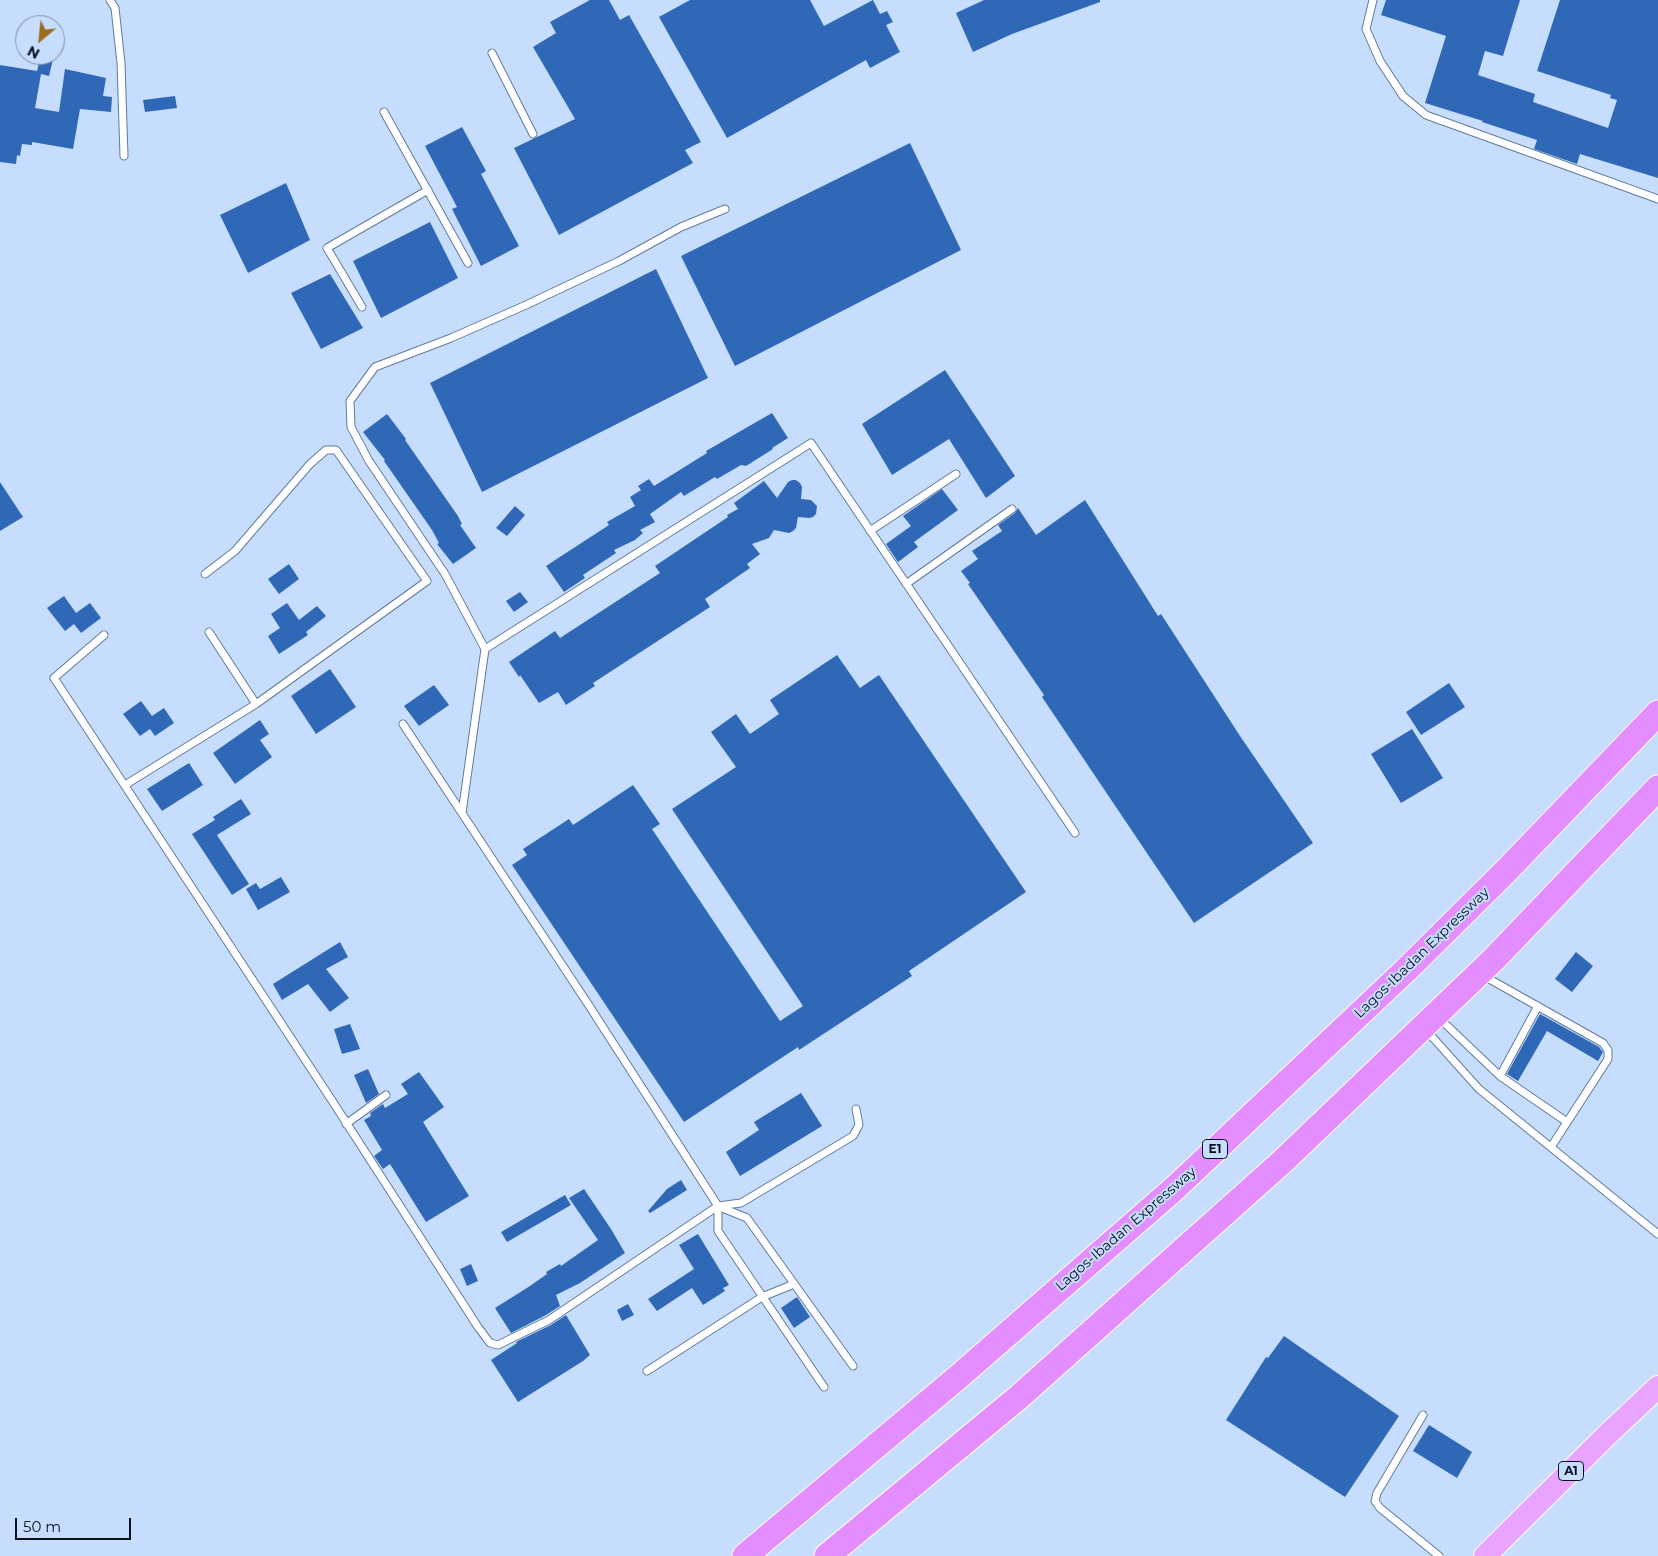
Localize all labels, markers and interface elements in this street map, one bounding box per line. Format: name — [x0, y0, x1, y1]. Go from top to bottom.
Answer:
north arrow — [15, 15, 65, 65]
text: N — [24, 42, 43, 63]
street label: Lagos-Ibadan Expressway — [1351, 884, 1493, 1022]
road number: E1 — [1202, 1140, 1228, 1158]
street label: Lagos-Ibadan Expressway — [1052, 1163, 1200, 1295]
road number: A1 — [1558, 1462, 1584, 1480]
scale bar — [18, 1508, 134, 1540]
text: 50 m — [23, 1517, 61, 1536]

